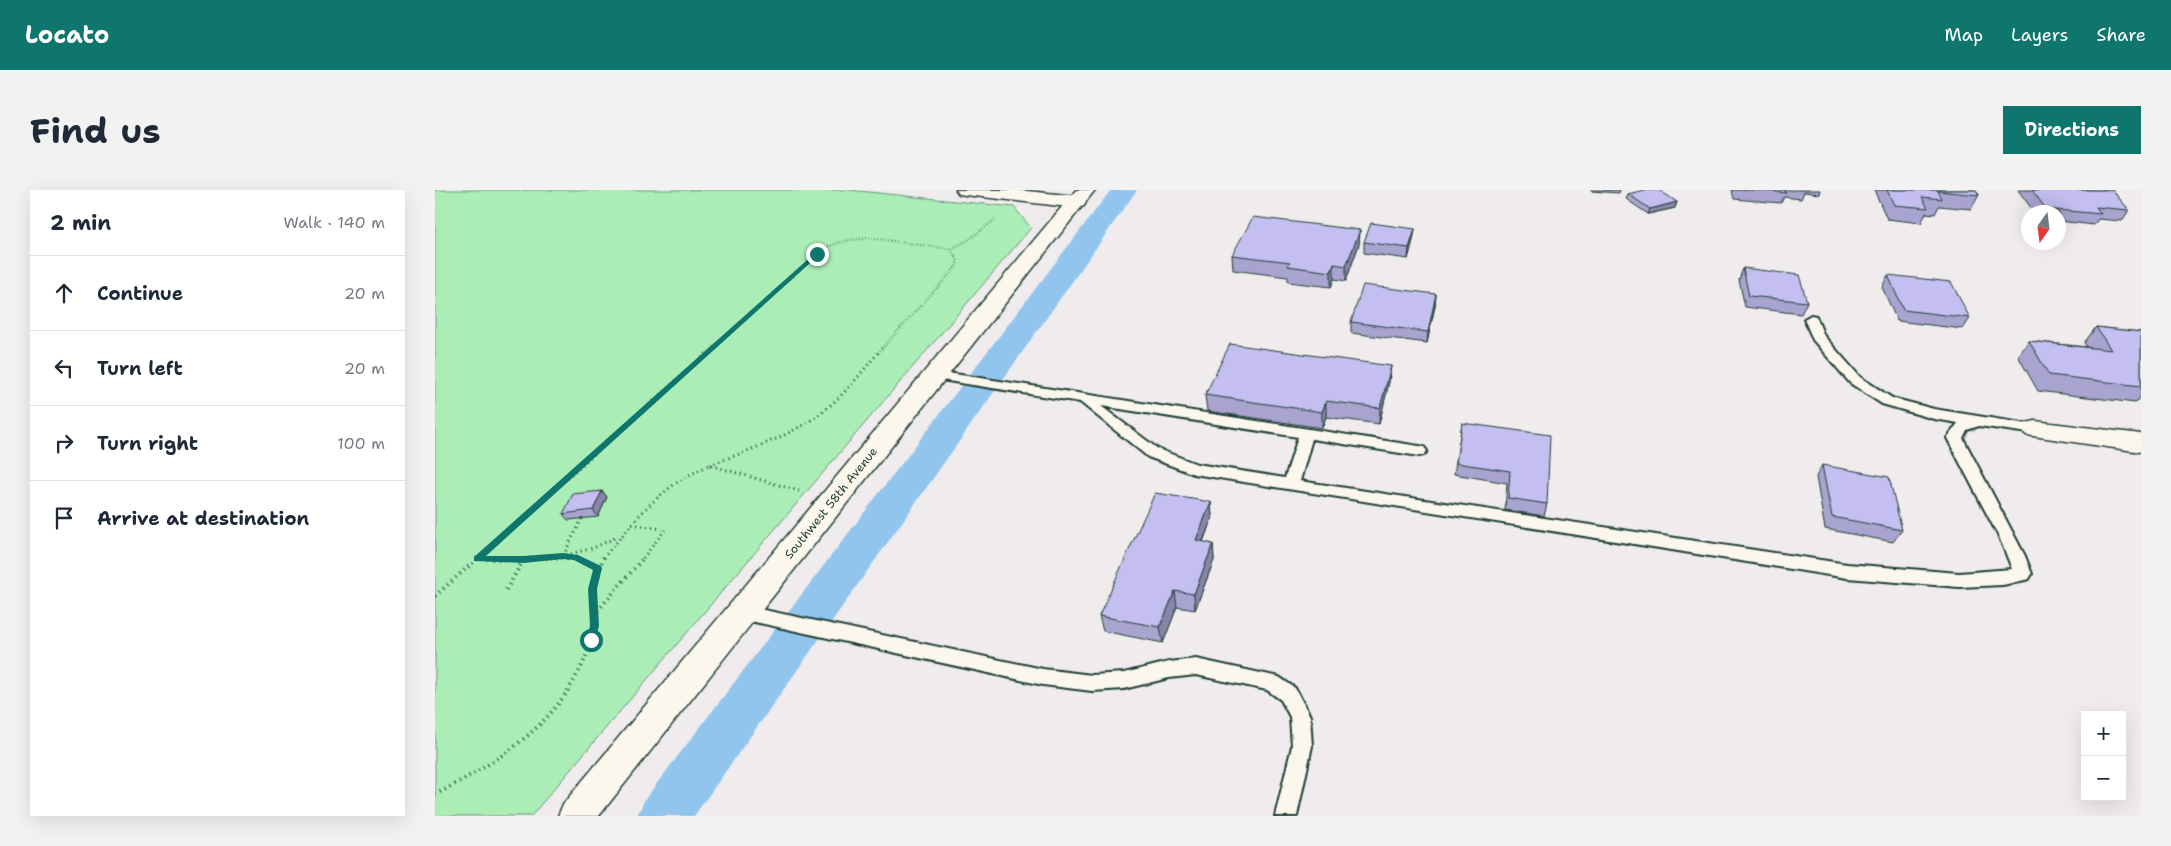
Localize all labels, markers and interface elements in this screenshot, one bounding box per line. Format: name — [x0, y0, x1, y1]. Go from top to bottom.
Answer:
text: Locato — [25, 19, 109, 51]
text: Map — [1945, 23, 1983, 47]
text: Layers — [2011, 23, 2068, 47]
text: Share — [2096, 23, 2146, 47]
button: Directions — [2003, 106, 2141, 154]
text: Find us — [30, 107, 161, 154]
north arrow — [2021, 205, 2066, 250]
text: 2 min — [50, 209, 111, 237]
text: Walk · 140 m — [283, 212, 385, 233]
route end — [806, 243, 829, 266]
icon: ahead — [50, 279, 78, 307]
text: Continue — [97, 281, 183, 306]
text: 20 m — [344, 283, 385, 304]
icon: left — [50, 354, 78, 382]
text: Turn left — [97, 356, 183, 381]
text: 20 m — [344, 358, 385, 379]
icon: right — [50, 429, 78, 457]
text: Turn right — [97, 431, 198, 456]
text: 100 m — [337, 433, 385, 454]
street label: Southwest 58th Avenue — [781, 444, 881, 562]
icon: arrive — [50, 504, 78, 532]
text: Arrive at destination — [97, 506, 309, 531]
route start — [580, 629, 603, 652]
map controls — [2081, 711, 2126, 801]
button: + — [2081, 711, 2126, 756]
button: − — [2081, 756, 2126, 801]

